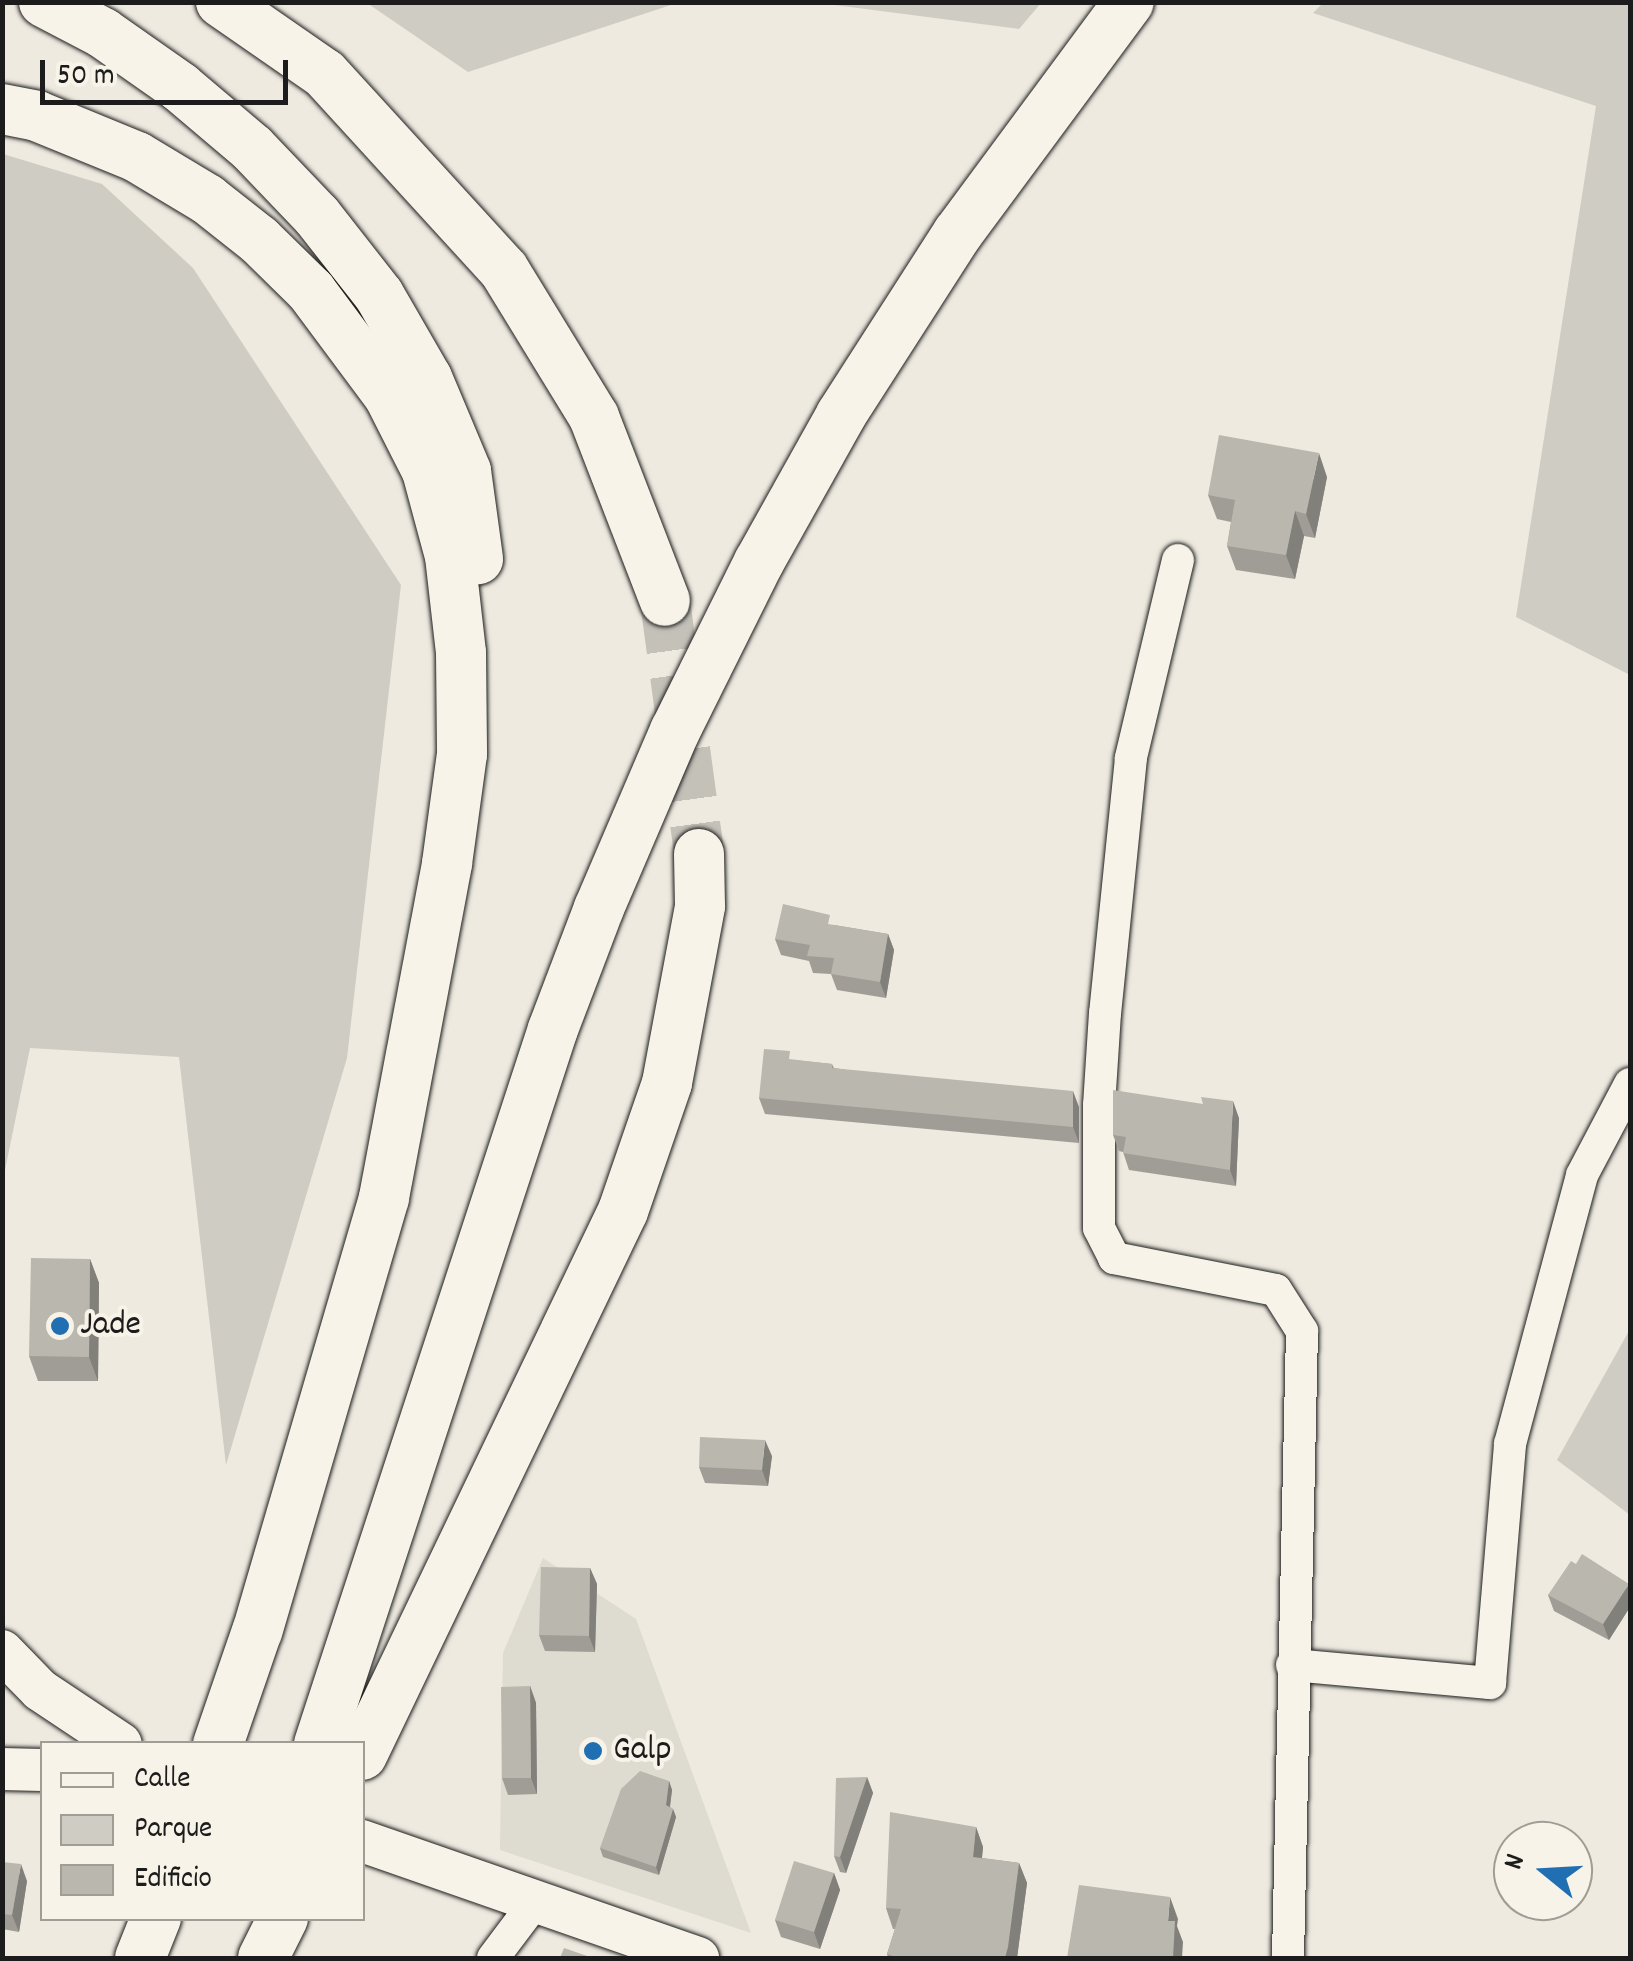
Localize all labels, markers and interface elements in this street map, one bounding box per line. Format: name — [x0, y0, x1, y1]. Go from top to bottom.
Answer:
scale bar — [45, 40, 292, 102]
text: 50 m — [57, 56, 115, 99]
place label: Jade — [80, 1305, 141, 1347]
marker: Jade — [49, 1315, 71, 1337]
place label: Galp — [613, 1730, 672, 1772]
marker: Galp — [582, 1740, 604, 1762]
legend — [40, 1741, 365, 1921]
text: Calle — [134, 1759, 190, 1802]
text: Parque — [134, 1809, 212, 1852]
north arrow — [1493, 1821, 1593, 1921]
text: N — [1495, 1850, 1538, 1875]
text: Edificio — [134, 1859, 212, 1902]

